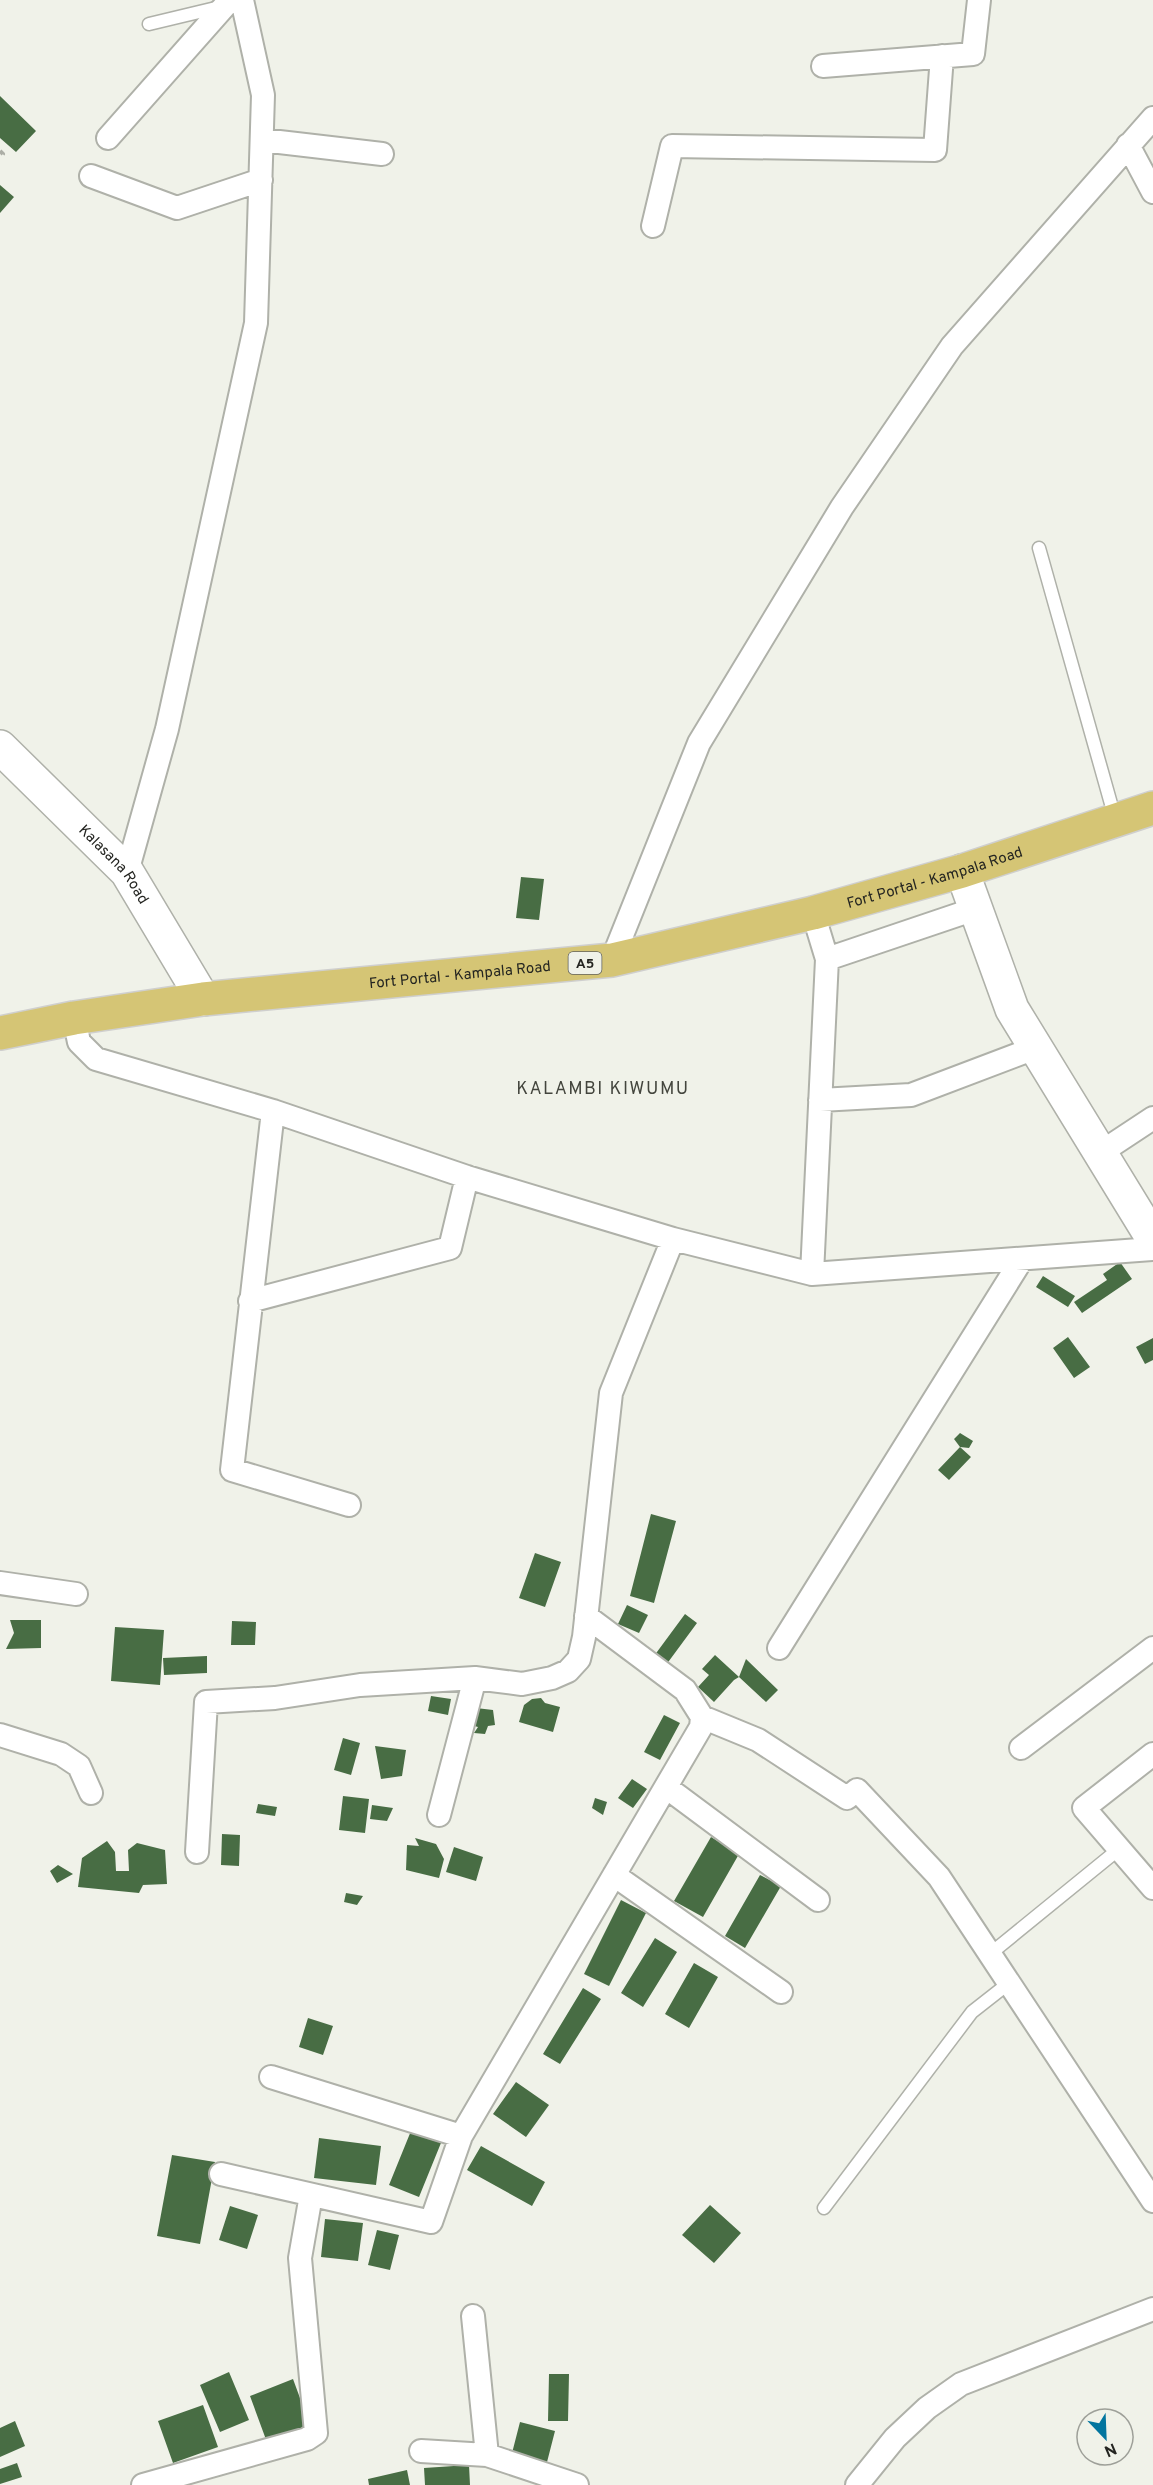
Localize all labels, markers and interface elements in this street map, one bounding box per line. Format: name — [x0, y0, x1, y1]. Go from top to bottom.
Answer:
street label: Kalasana Road — [74, 822, 152, 908]
street label: Fort Portal - Kampala Road — [845, 844, 1026, 914]
road number: A5 — [568, 952, 602, 974]
street label: Fort Portal - Kampala Road — [368, 958, 552, 994]
district label: KALAMBI KIWUMU — [516, 1078, 690, 1101]
north arrow — [1075, 2407, 1135, 2467]
text: N — [1101, 2438, 1119, 2460]

